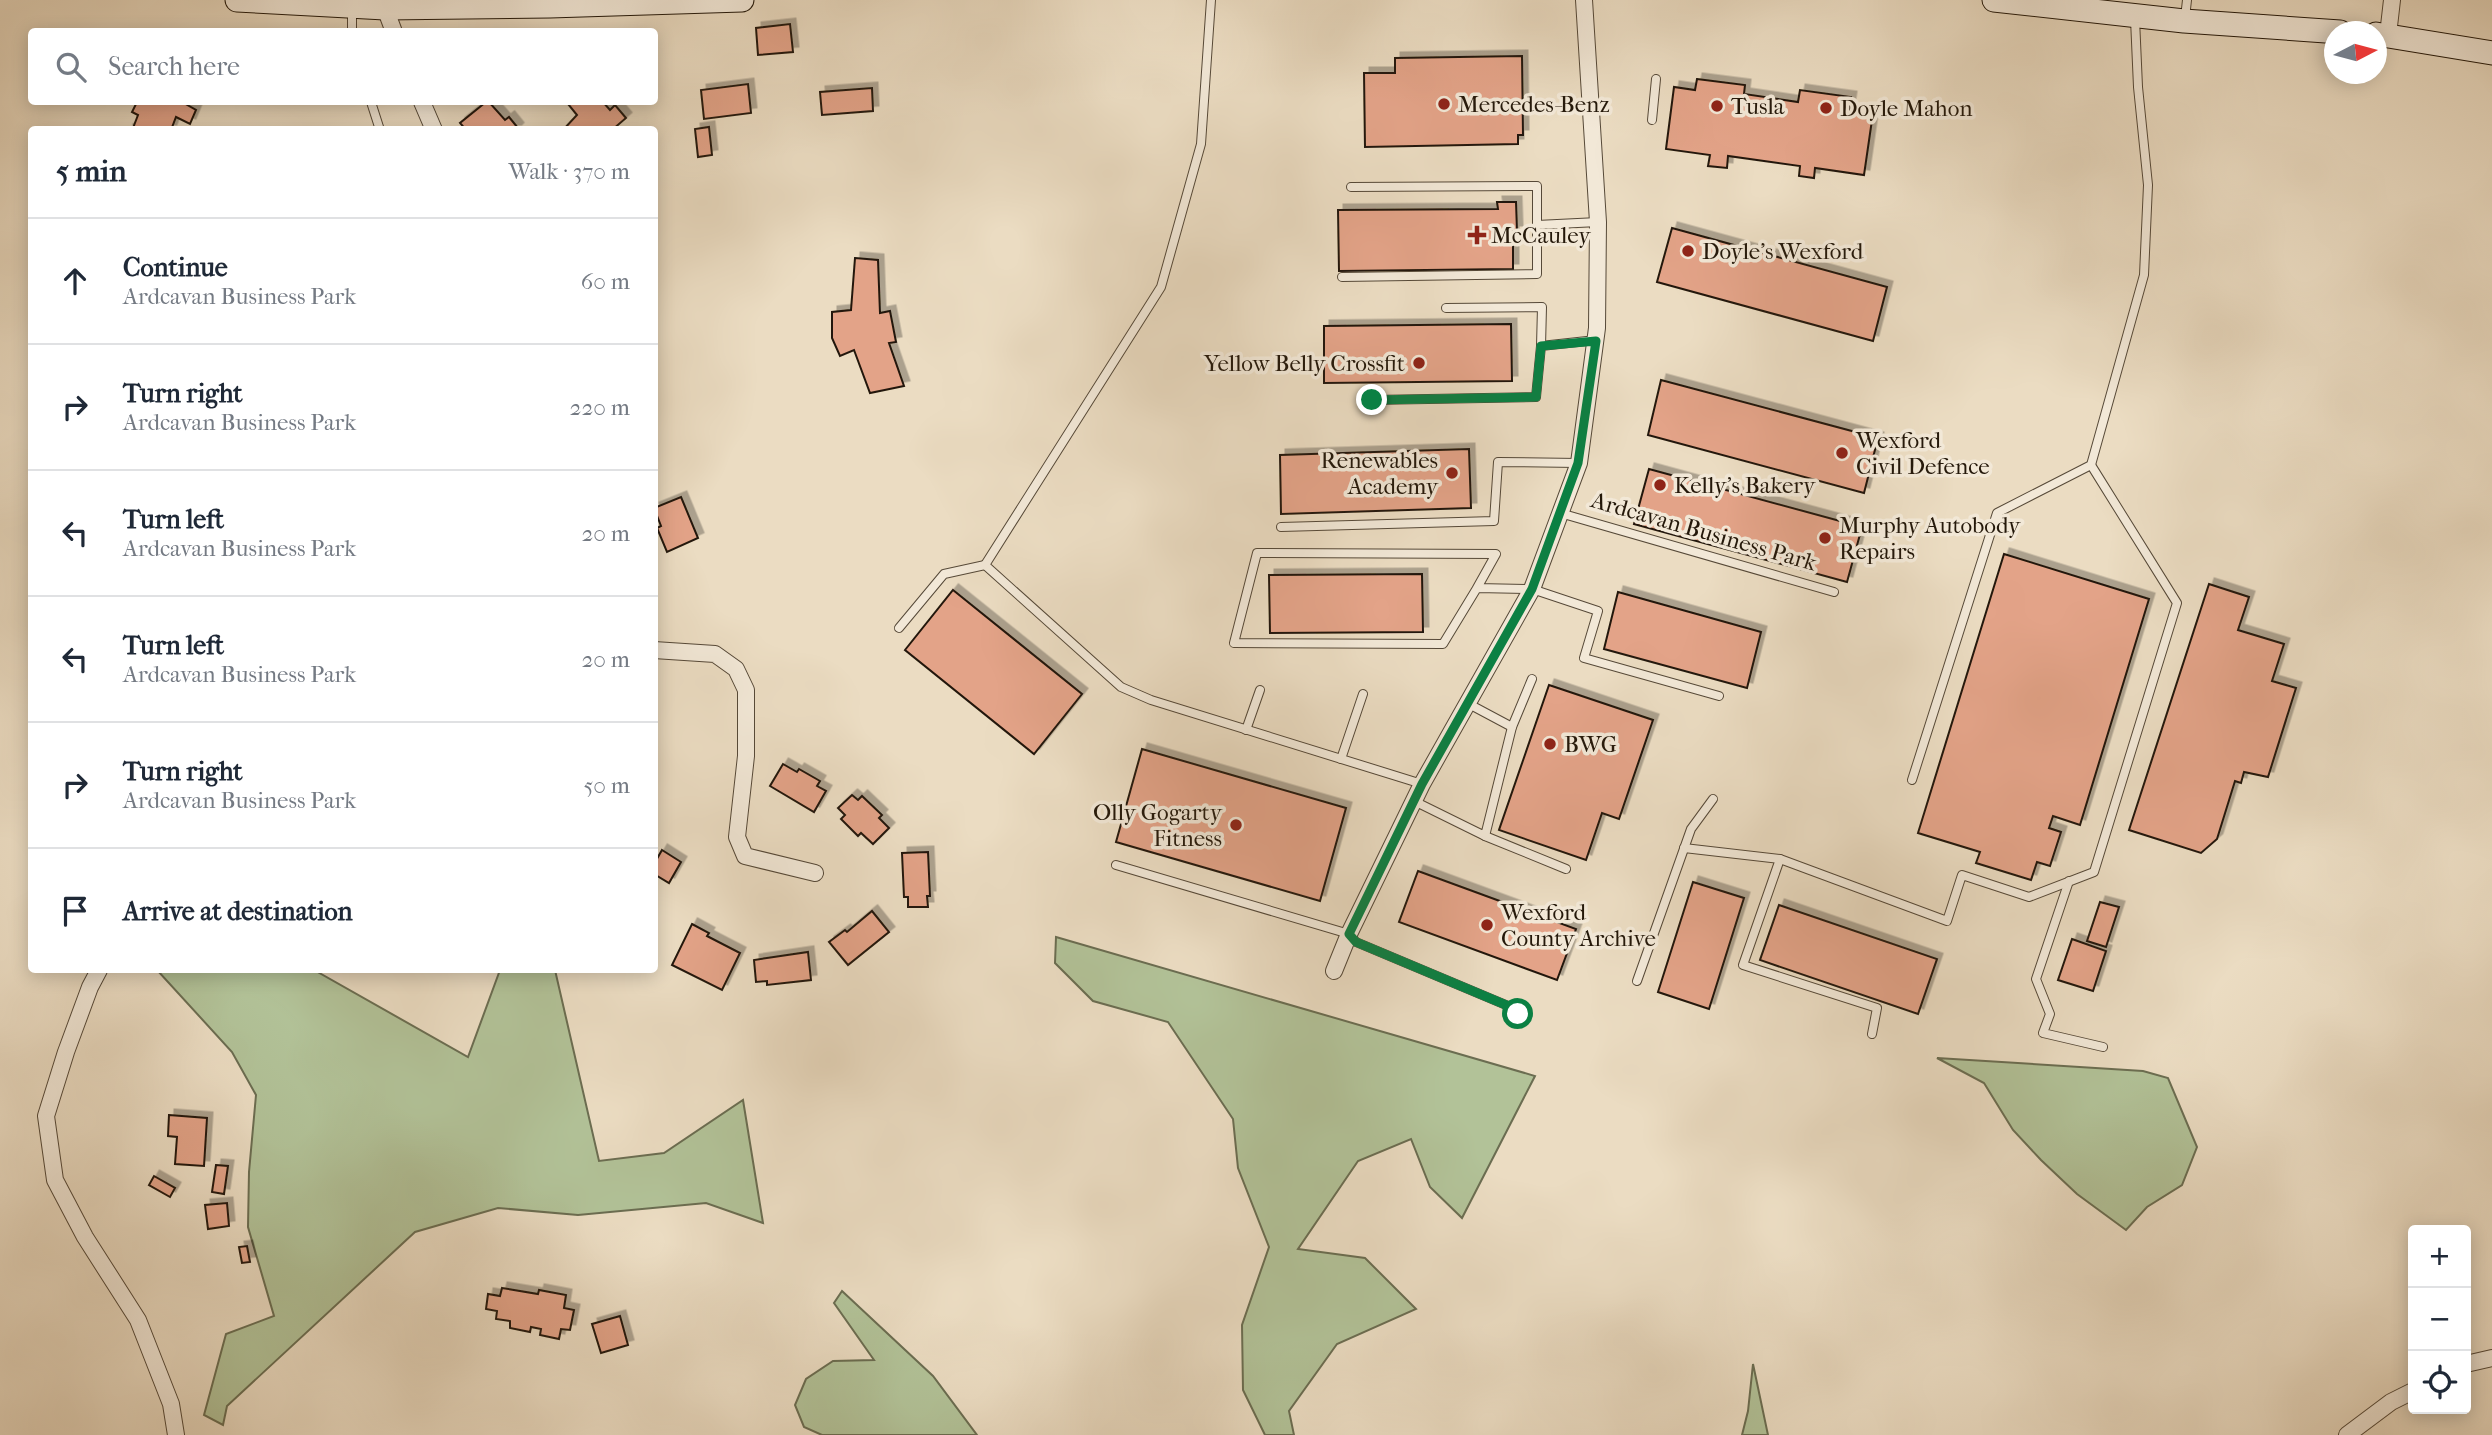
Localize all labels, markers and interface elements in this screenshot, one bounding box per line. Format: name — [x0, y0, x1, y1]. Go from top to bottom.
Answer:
north arrow — [2324, 21, 2387, 84]
search box — [28, 28, 658, 105]
icon: search — [52, 48, 90, 86]
text: Search here — [108, 51, 240, 82]
place label: Mercedes-Benz — [1458, 91, 1610, 118]
place label: Tusla — [1731, 93, 1785, 120]
place label: Doyle Mahon — [1840, 95, 1973, 122]
marker: Mercedes-Benz — [1436, 96, 1452, 112]
marker: Tusla — [1709, 98, 1725, 114]
marker: Doyle Mahon — [1818, 100, 1834, 116]
text: 5 min — [56, 154, 127, 189]
text: Walk · 370 m — [508, 158, 630, 185]
place label: McCauley — [1491, 222, 1591, 249]
marker: McCauley — [1469, 227, 1485, 243]
place label: Doyle's Wexford — [1702, 238, 1864, 265]
marker: Doyle's Wexford — [1680, 243, 1696, 259]
text: Continue — [123, 252, 228, 283]
icon: ahead — [56, 262, 94, 300]
text: 60 m — [581, 268, 630, 295]
text: Ardcavan Business Park — [123, 283, 356, 310]
place label: Yellow Belly Crossfit — [1203, 350, 1405, 377]
marker: Yellow Belly Crossfit — [1411, 355, 1427, 371]
text: Turn right — [123, 378, 243, 409]
route end — [1356, 384, 1387, 415]
icon: right — [56, 388, 94, 426]
text: 220 m — [570, 394, 630, 421]
text: Ardcavan Business Park — [123, 409, 356, 436]
place label: Wexford Civil Defence — [1855, 427, 1990, 480]
marker: Wexford Civil Defence — [1834, 445, 1850, 461]
place label: Renewables Academy — [1320, 447, 1439, 500]
marker: Renewables Academy — [1444, 465, 1460, 481]
place label: Kelly's Bakery — [1674, 472, 1816, 499]
marker: Kelly's Bakery — [1652, 477, 1668, 493]
street label: Ardcavan Business Park — [1587, 486, 1821, 577]
text: Turn left — [123, 504, 224, 535]
place label: Murphy Autobody Repairs — [1839, 512, 2021, 565]
icon: left — [56, 514, 94, 552]
text: 20 m — [581, 520, 630, 547]
marker: Murphy Autobody Repairs — [1817, 530, 1833, 546]
text: Ardcavan Business Park — [123, 535, 356, 562]
text: Turn left — [123, 630, 224, 661]
icon: left — [56, 640, 94, 678]
text: 20 m — [581, 646, 630, 673]
text: Ardcavan Business Park — [123, 661, 356, 688]
place label: BWG — [1564, 731, 1617, 758]
marker: BWG — [1542, 736, 1558, 752]
text: Turn right — [123, 756, 243, 787]
icon: right — [56, 766, 94, 804]
text: 50 m — [583, 772, 630, 799]
text: Ardcavan Business Park — [123, 787, 356, 814]
place label: Olly Gogarty Fitness — [1093, 799, 1223, 852]
marker: Olly Gogarty Fitness — [1228, 817, 1244, 833]
icon: arrive — [56, 892, 94, 930]
text: Arrive at destination — [123, 896, 353, 927]
place label: Wexford County Archive — [1500, 899, 1656, 952]
marker: Wexford County Archive — [1479, 917, 1495, 933]
route start — [1502, 998, 1533, 1029]
map controls — [2408, 1225, 2471, 1414]
button: + — [2408, 1225, 2471, 1288]
button: − — [2408, 1288, 2471, 1351]
button: locate — [2408, 1351, 2471, 1414]

